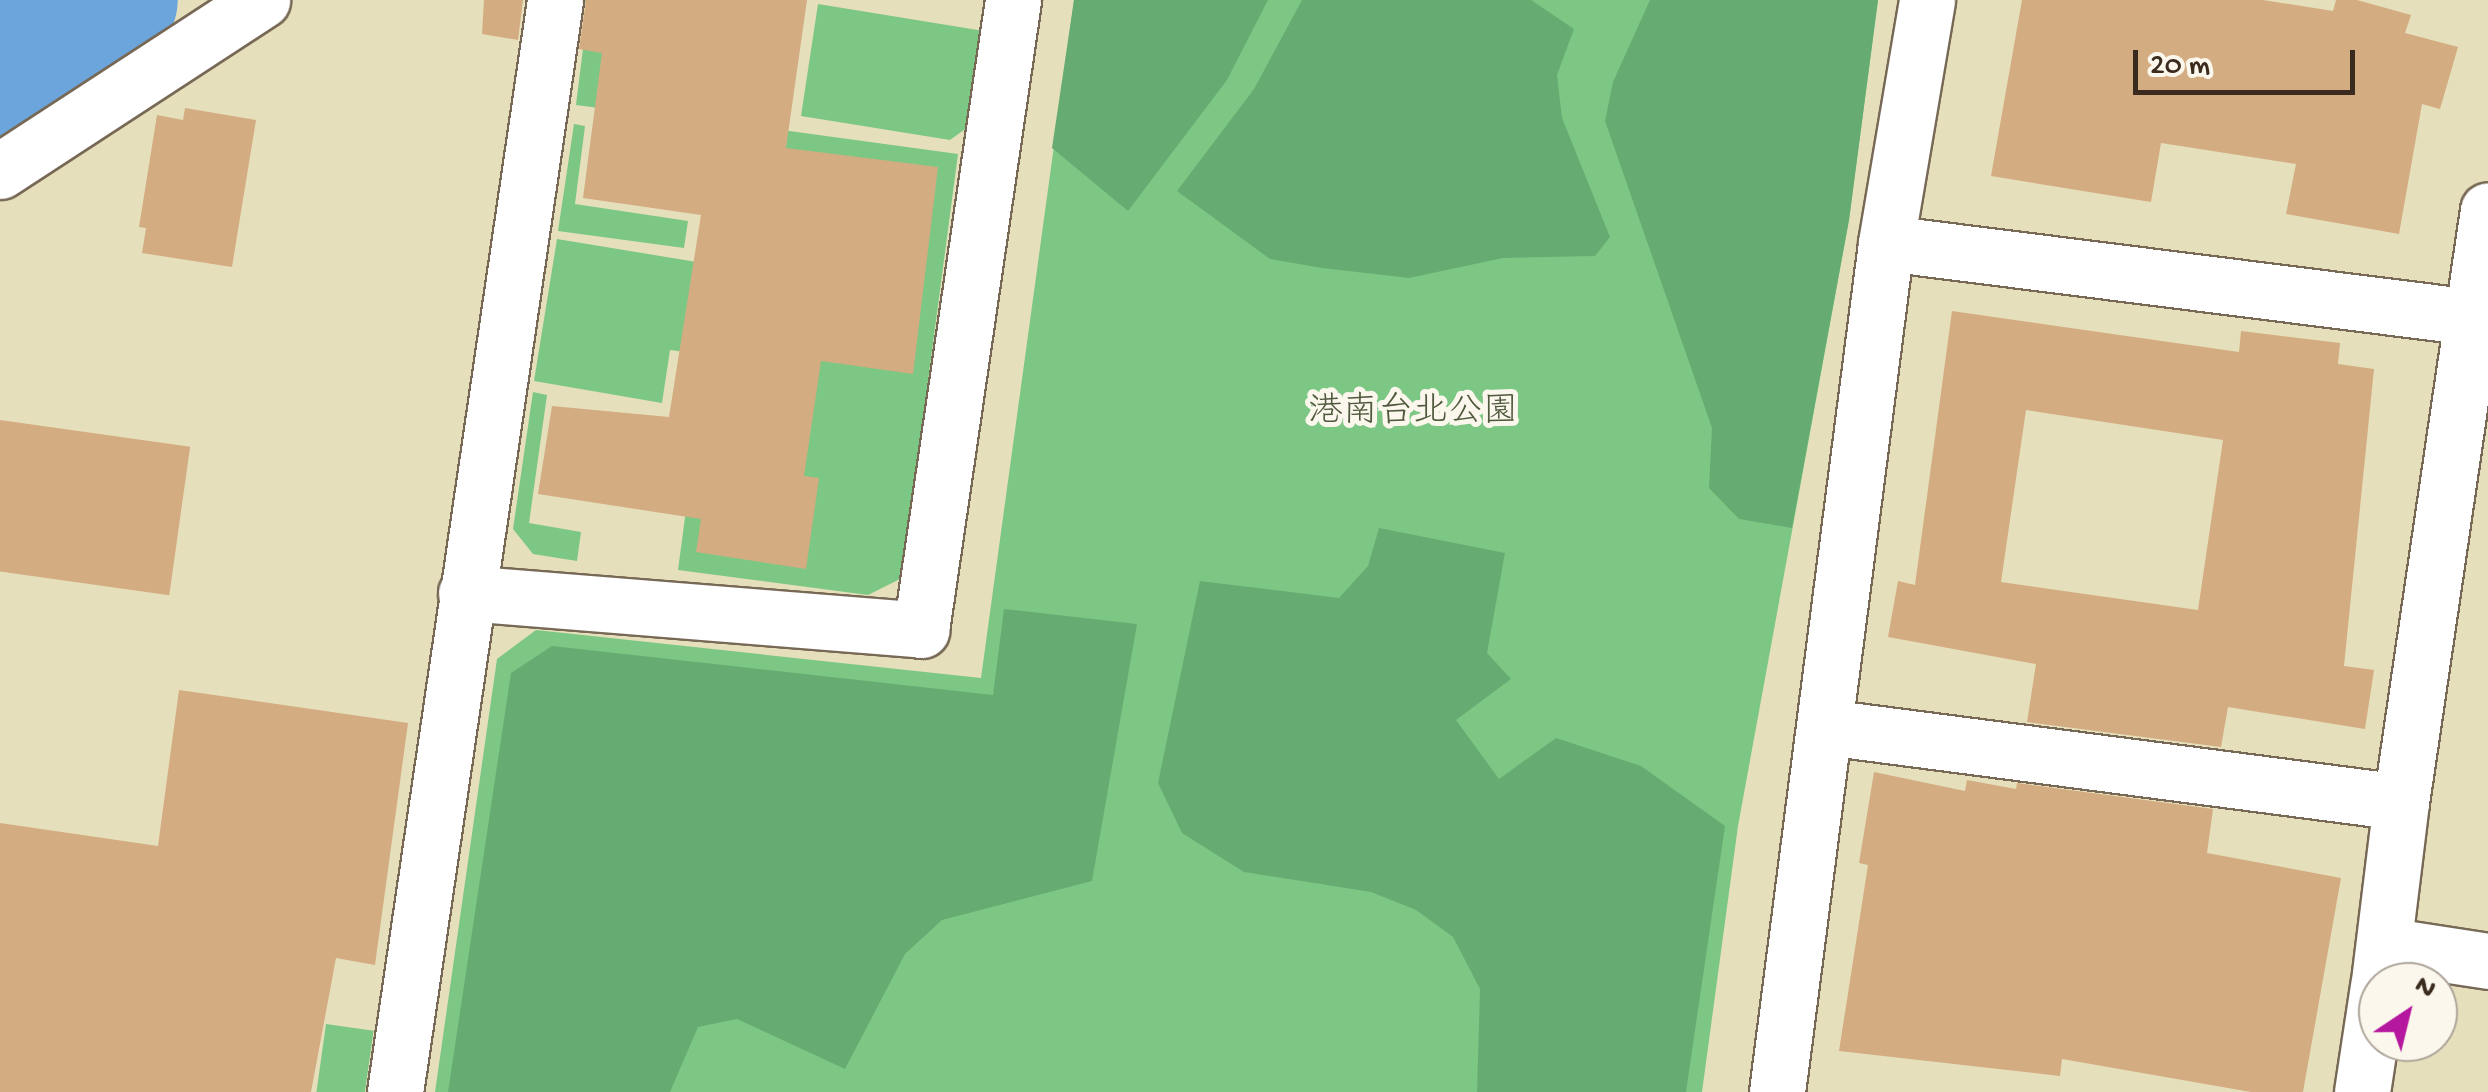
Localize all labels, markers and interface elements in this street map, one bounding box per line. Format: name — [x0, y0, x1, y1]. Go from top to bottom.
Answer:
scale bar — [2138, 30, 2360, 92]
text: 20 m — [2150, 50, 2210, 85]
park label: 港南台北公園 — [1308, 393, 1518, 435]
north arrow — [2358, 962, 2458, 1062]
text: N — [2407, 970, 2441, 1007]

